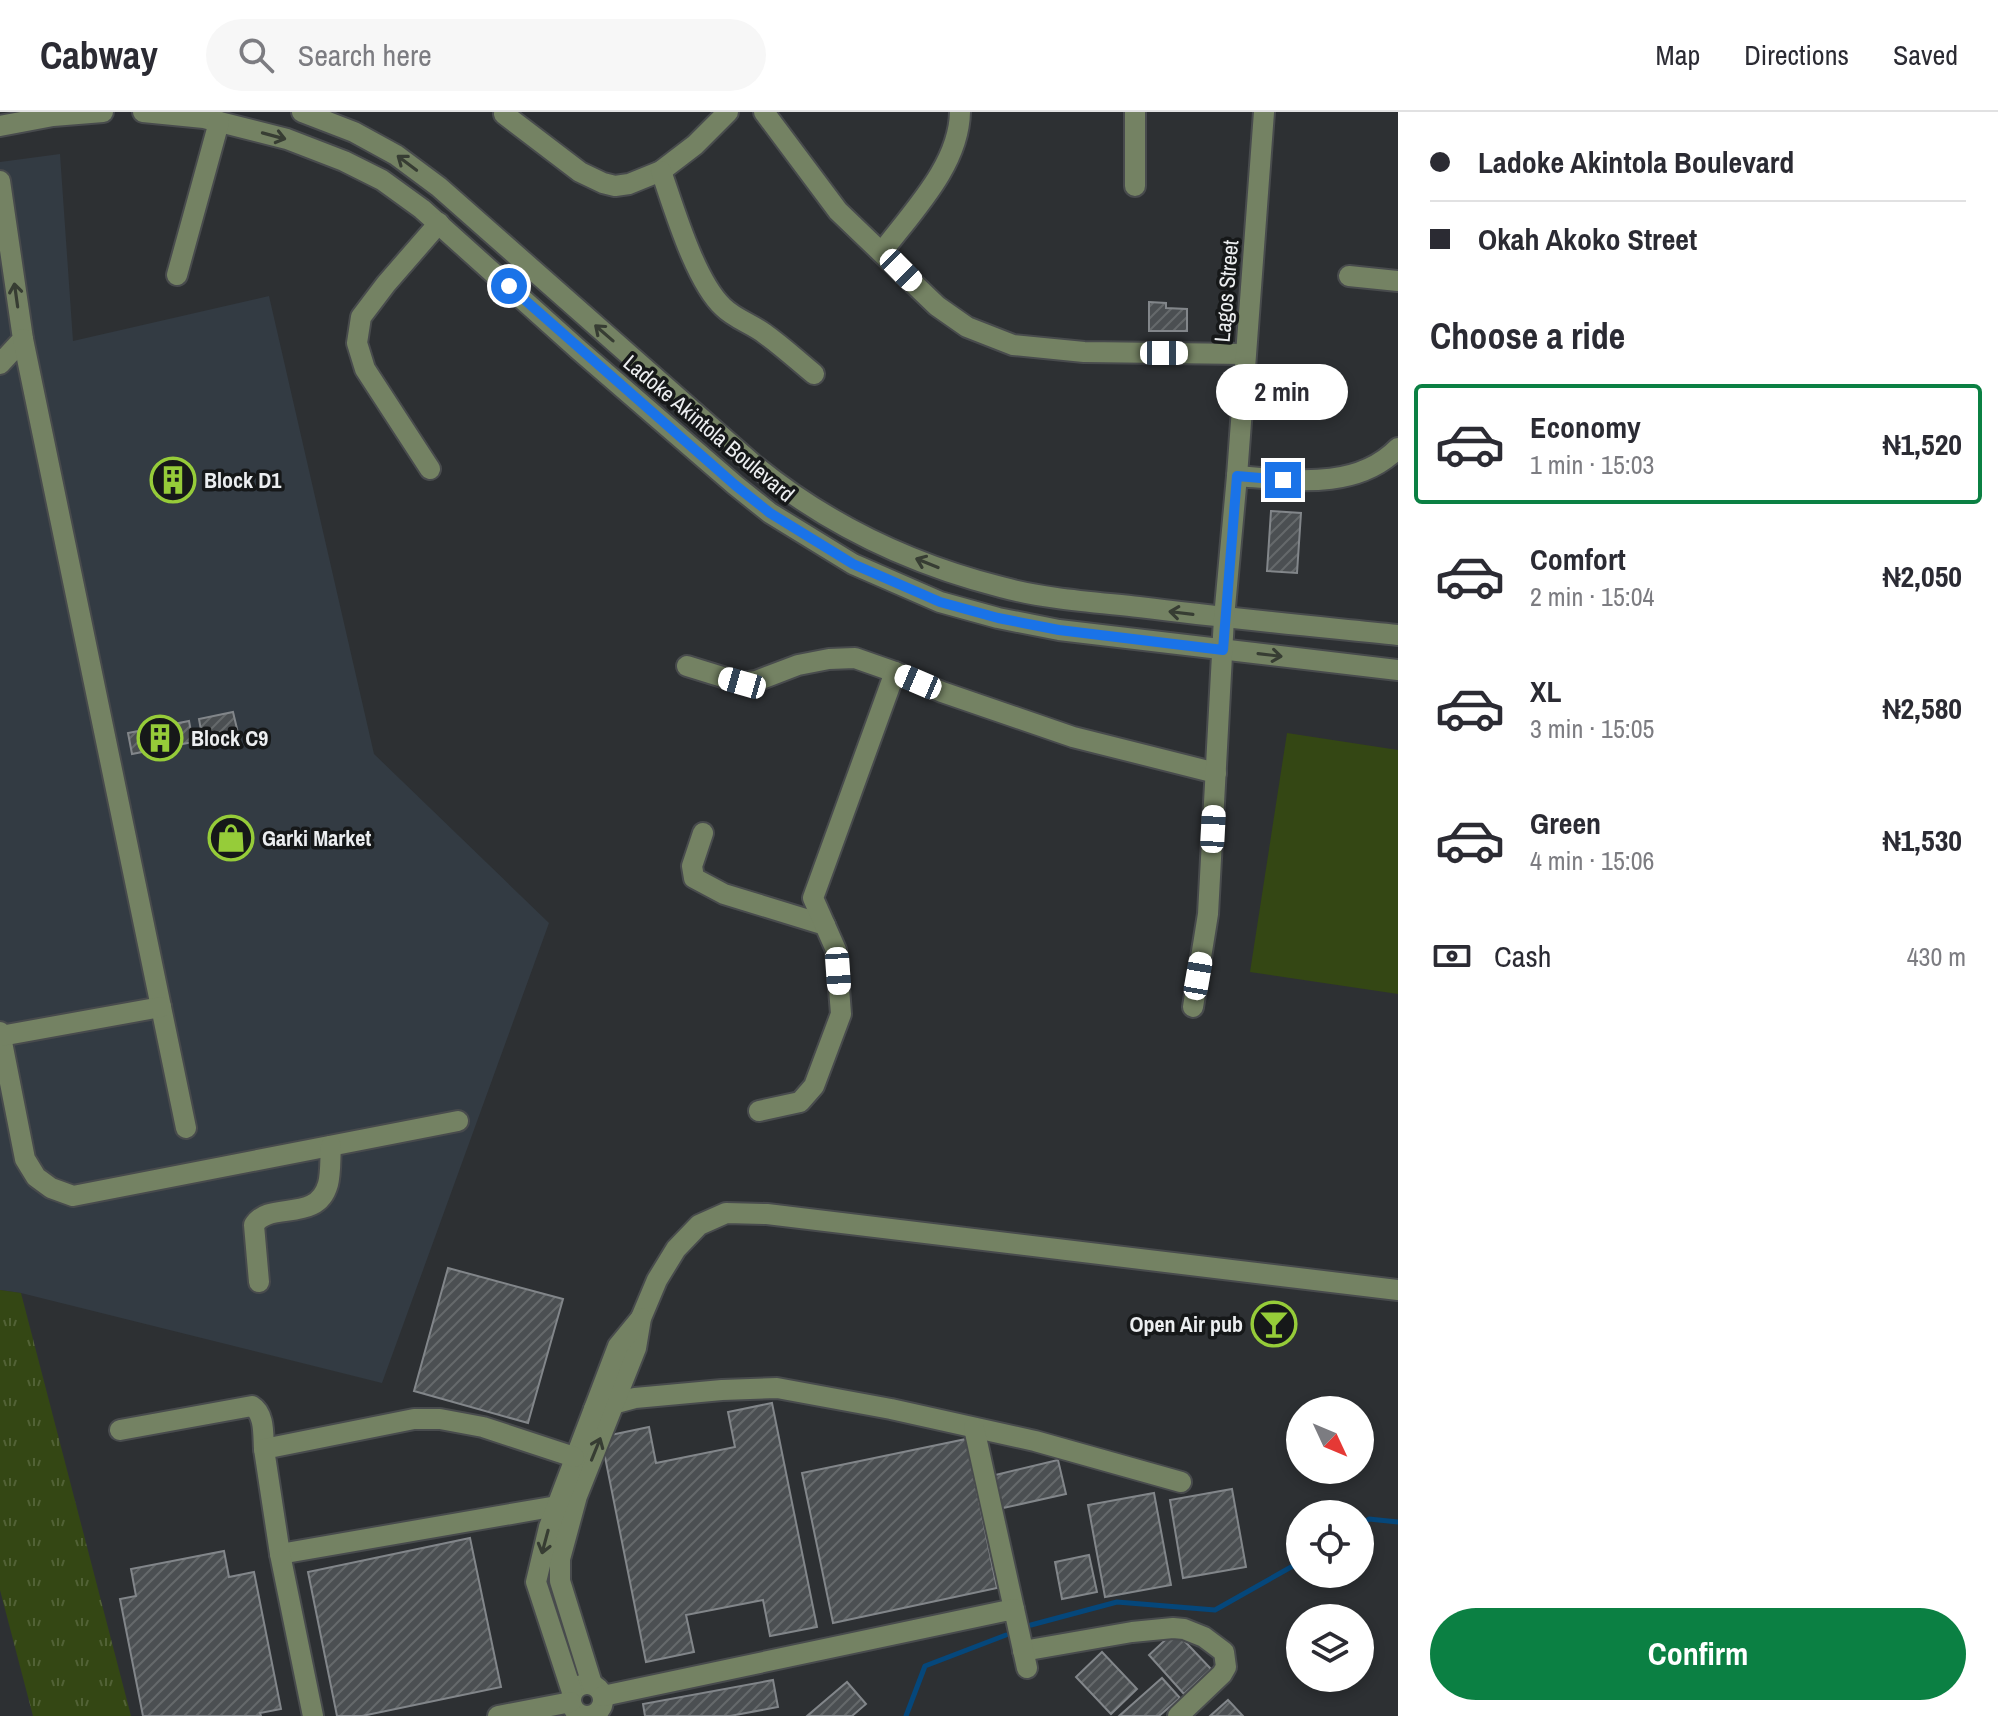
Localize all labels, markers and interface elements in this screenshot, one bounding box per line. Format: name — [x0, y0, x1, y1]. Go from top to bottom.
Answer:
search box — [206, 19, 766, 91]
text: Cabway — [40, 30, 158, 81]
icon: search — [234, 33, 278, 77]
text: Search here — [298, 35, 432, 75]
text: Map — [1656, 36, 1700, 74]
text: Directions — [1744, 36, 1849, 74]
text: Saved — [1893, 36, 1958, 74]
one-way arrow — [261, 130, 286, 145]
text: Ladoke Akintola Boulevard — [1478, 142, 1794, 182]
one-way arrow — [397, 155, 418, 172]
text: Okah Akoko Street — [1478, 219, 1697, 259]
street label: Lagos Street — [1207, 239, 1245, 343]
car — [876, 245, 926, 295]
route start — [491, 268, 527, 304]
one-way arrow — [8, 283, 23, 308]
text: Choose a ride — [1430, 312, 1625, 360]
one-way arrow — [594, 324, 614, 342]
car — [1140, 341, 1188, 365]
street label: Ladoke Akintola Boulevard — [617, 348, 801, 508]
callout: 2 min — [1217, 364, 1349, 420]
text: 2 min — [1254, 374, 1310, 409]
text: Economy — [1530, 407, 1641, 447]
icon: car — [1434, 408, 1506, 480]
text: ₦1,520 — [1883, 424, 1962, 464]
text: 1 min · 15:03 — [1530, 447, 1654, 482]
building icon: Block D1 — [149, 456, 197, 504]
route end — [1265, 462, 1301, 498]
place label: Block D1 — [204, 465, 282, 495]
text: Comfort — [1530, 539, 1626, 579]
icon: car — [1434, 540, 1506, 612]
one-way arrow — [915, 555, 940, 569]
text: ₦2,050 — [1883, 556, 1962, 596]
text: 2 min · 15:04 — [1530, 579, 1654, 614]
one-way arrow — [1168, 605, 1195, 620]
one-way arrow — [1257, 648, 1283, 663]
car — [891, 662, 945, 702]
car — [716, 665, 768, 701]
text: XL — [1530, 671, 1561, 711]
icon: car — [1434, 672, 1506, 744]
text: ₦2,580 — [1883, 688, 1962, 728]
text: 3 min · 15:05 — [1530, 711, 1654, 746]
building icon: Block C9 — [136, 714, 184, 762]
place label: Block C9 — [191, 723, 268, 753]
text: Green — [1530, 803, 1601, 843]
car — [1200, 804, 1226, 854]
icon: car — [1434, 804, 1506, 876]
shop icon: Garki Market — [207, 814, 255, 862]
text: ₦1,530 — [1883, 820, 1962, 860]
place label: Garki Market — [262, 823, 371, 853]
text: 4 min · 15:06 — [1530, 843, 1654, 878]
icon: cash — [1430, 934, 1474, 978]
text: Cash — [1494, 936, 1551, 976]
text: 430 m — [1907, 939, 1966, 974]
car — [824, 946, 852, 996]
car — [1182, 950, 1214, 1002]
bar icon: Open Air pub — [1250, 1300, 1298, 1348]
place label: Open Air pub — [1129, 1309, 1243, 1339]
north arrow — [1286, 1396, 1374, 1484]
map controls — [1286, 1396, 1374, 1692]
one-way arrow — [590, 1437, 604, 1462]
button: locate — [1286, 1500, 1374, 1588]
one-way arrow — [537, 1529, 552, 1554]
button: layers — [1286, 1604, 1374, 1692]
button: Confirm — [1430, 1608, 1966, 1700]

